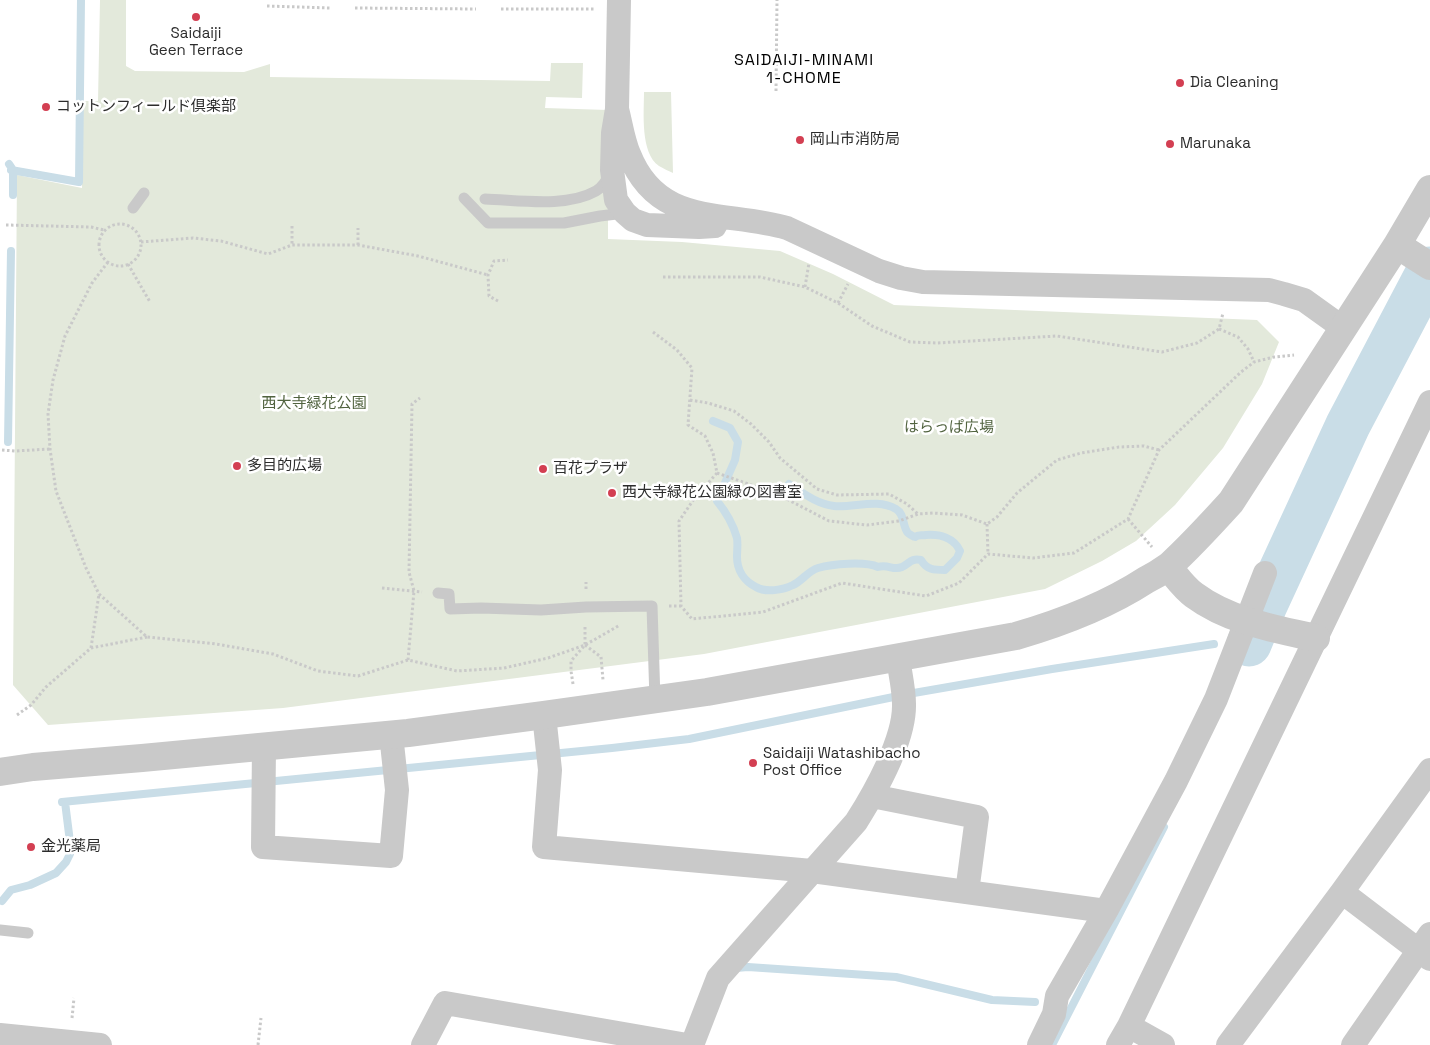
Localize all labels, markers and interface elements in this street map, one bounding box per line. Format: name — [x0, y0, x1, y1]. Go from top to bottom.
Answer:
marker: Saidaiji Geen Terrace — [190, 11, 202, 23]
place label: Saidaiji Geen Terrace — [149, 25, 243, 60]
district label: SAIDAIJI-MINAMI 1-CHOME — [732, 51, 876, 89]
place label: Dia Cleaning — [1190, 74, 1279, 92]
marker: Dia Cleaning — [1174, 77, 1186, 89]
place label: コットンフィールド倶楽部 — [56, 98, 236, 116]
marker: コットンフィールド倶楽部 — [40, 101, 52, 113]
place label: 岡山市消防局 — [810, 131, 900, 149]
marker: 岡山市消防局 — [794, 134, 806, 146]
place label: Marunaka — [1180, 135, 1251, 153]
marker: Marunaka — [1164, 138, 1176, 150]
park label: 西大寺緑花公園 — [262, 395, 366, 413]
park label: はらっぱ広場 — [904, 419, 994, 437]
place label: 多目的広場 — [247, 457, 322, 475]
marker: 多目的広場 — [231, 460, 243, 472]
place label: 百花プラザ — [553, 460, 628, 478]
marker: 百花プラザ — [537, 463, 549, 475]
place label: 西大寺緑花公園緑の図書室 — [622, 484, 802, 502]
marker: 西大寺緑花公園緑の図書室 — [606, 487, 618, 499]
place label: Saidaiji Watashibacho Post Office — [763, 745, 921, 780]
marker: Saidaiji Watashibacho Post Office — [747, 757, 759, 769]
place label: 金光薬局 — [41, 838, 101, 856]
marker: 金光薬局 — [25, 841, 37, 853]

